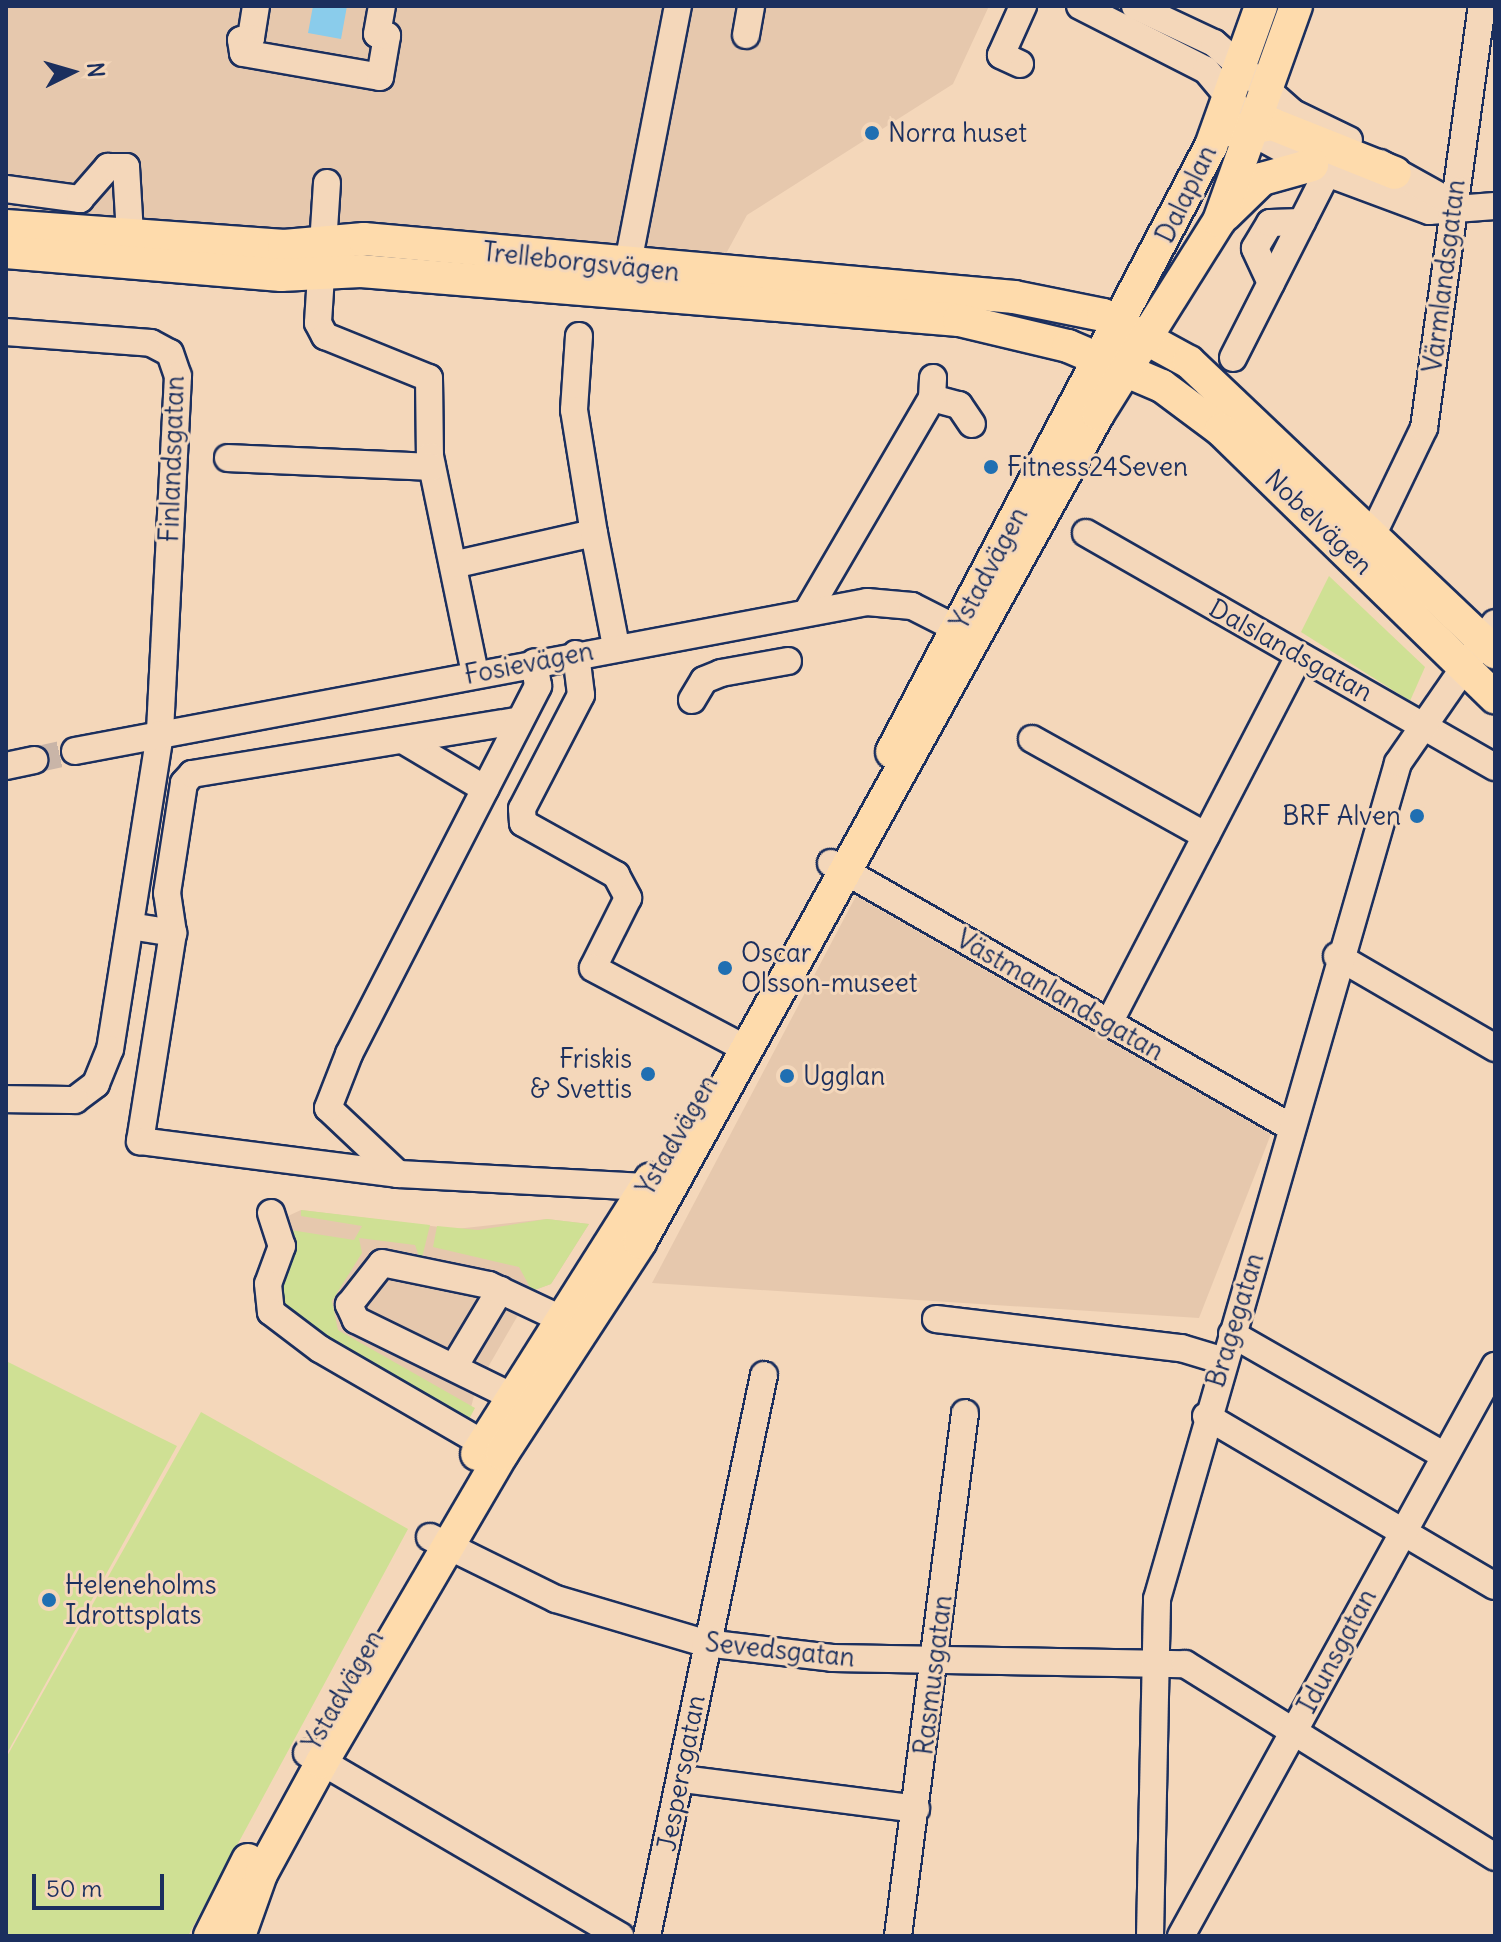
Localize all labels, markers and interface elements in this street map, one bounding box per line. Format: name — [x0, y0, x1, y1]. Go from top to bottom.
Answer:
north arrow — [32, 32, 112, 112]
text: N — [81, 61, 111, 79]
place label: Norra huset — [888, 117, 1027, 149]
marker: Norra huset — [863, 124, 881, 142]
street label: Dalaplan — [1149, 140, 1223, 248]
street label: Värmlandsgatan — [1417, 178, 1471, 374]
street label: Trelleborgsvägen — [481, 236, 681, 288]
street label: Finlandsgatan — [154, 375, 190, 543]
place label: Fitness24Seven — [1007, 451, 1188, 483]
marker: Fitness24Seven — [982, 458, 1000, 476]
street label: Nobelvägen — [1259, 463, 1379, 581]
street label: Ystadvägen — [944, 502, 1034, 634]
street label: Dalslandsgatan — [1204, 592, 1378, 708]
street label: Fosievägen — [462, 635, 596, 691]
place label: BRF Alven — [1282, 800, 1401, 832]
marker: BRF Alven — [1408, 807, 1426, 825]
street label: Västmanlandsgatan — [951, 923, 1169, 1067]
place label: Oscar Olsson-museet — [741, 937, 917, 998]
marker: Oscar Olsson-museet — [716, 959, 734, 977]
place label: Friskis & Svettis — [530, 1043, 632, 1104]
place label: Ugglan — [803, 1060, 885, 1092]
marker: Friskis & Svettis — [639, 1065, 657, 1083]
marker: Ugglan — [778, 1067, 796, 1085]
street label: Ystadvägen — [630, 1069, 724, 1201]
street label: Bragegatan — [1200, 1249, 1270, 1391]
place label: Heleneholms Idrottsplats — [65, 1569, 216, 1630]
street label: Idunsgatan — [1291, 1584, 1383, 1718]
marker: Heleneholms Idrottsplats — [40, 1591, 58, 1609]
street label: Rasmusgatan — [908, 1593, 958, 1757]
street label: Ystadvägen — [296, 1624, 390, 1756]
street label: Sevedsgatan — [704, 1627, 856, 1673]
street label: Jespersgatan — [651, 1692, 711, 1854]
scale bar — [36, 1858, 168, 1908]
text: 50 m — [46, 1873, 102, 1903]

